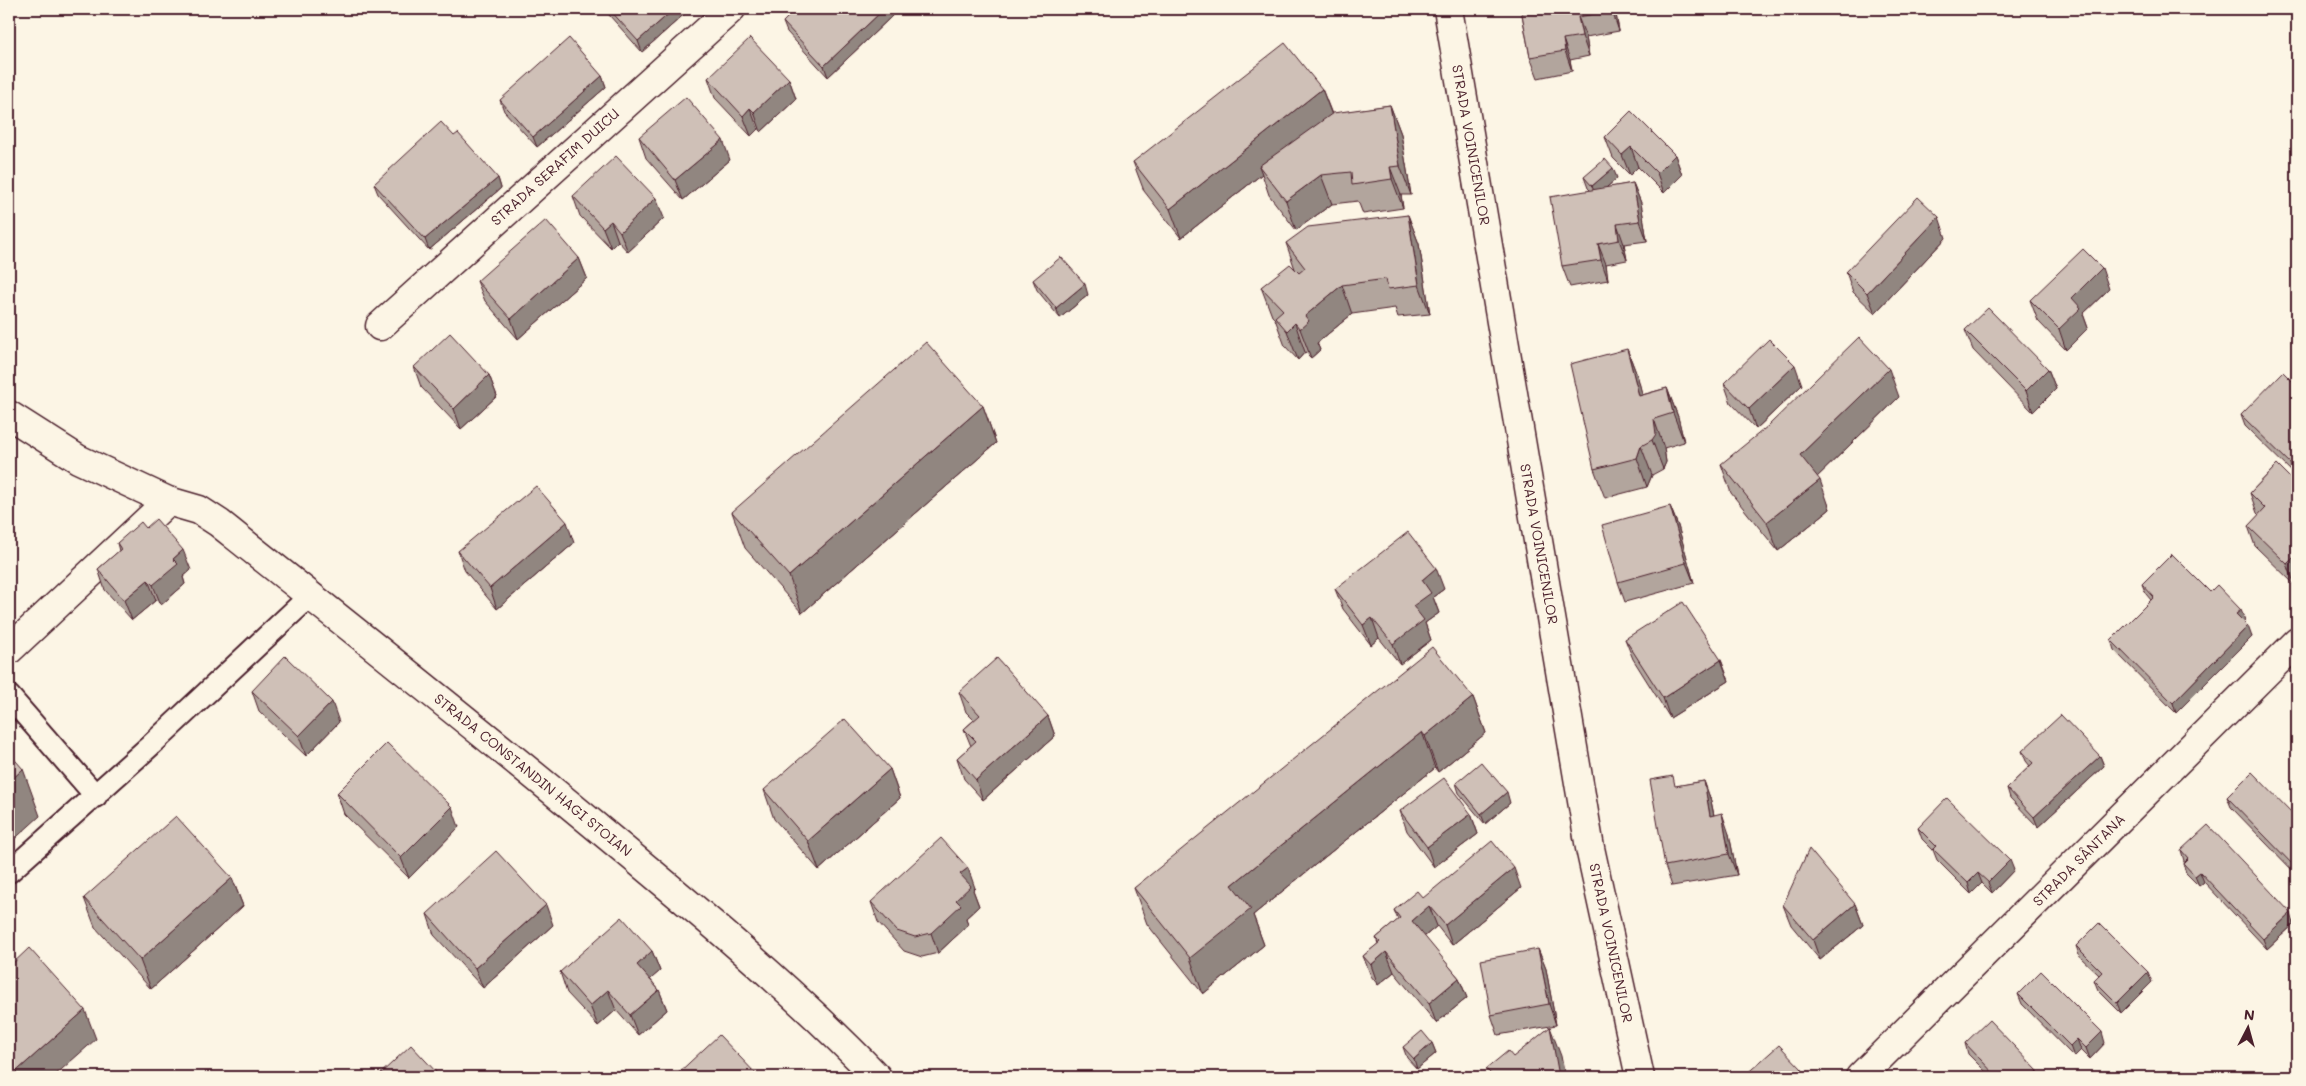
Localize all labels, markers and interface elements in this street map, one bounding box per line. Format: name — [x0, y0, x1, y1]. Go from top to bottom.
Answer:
street label: STRADA VOINICENILOR — [1448, 63, 1495, 227]
street label: STRADA SERAFIM DUICU — [486, 104, 623, 229]
street label: STRADA VOINICENILOR — [1516, 462, 1563, 626]
street label: STRADA CONSTANDIN HAGI STOIAN — [430, 689, 636, 860]
street label: STRADA SÂNTANA — [2028, 809, 2129, 910]
street label: STRADA VOINICENILOR — [1585, 861, 1638, 1024]
north arrow — [2224, 1004, 2274, 1054]
text: N — [2243, 1005, 2256, 1025]

